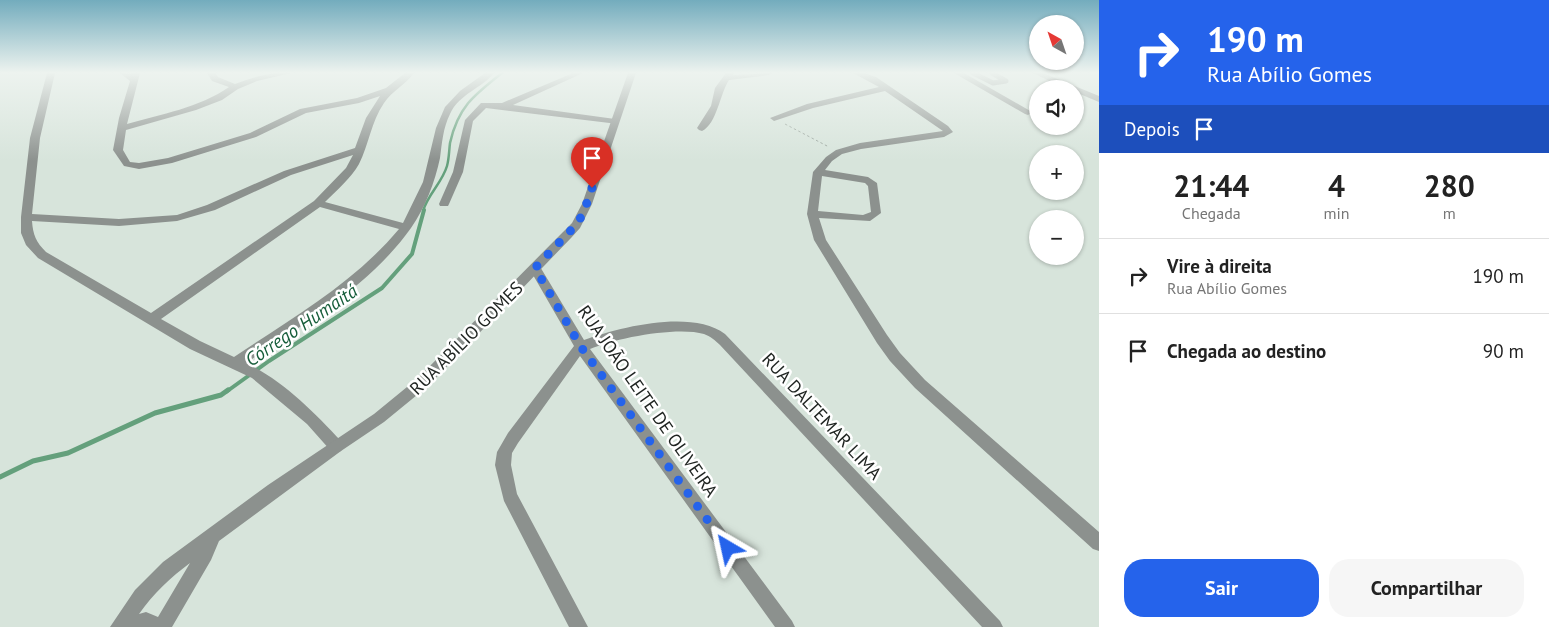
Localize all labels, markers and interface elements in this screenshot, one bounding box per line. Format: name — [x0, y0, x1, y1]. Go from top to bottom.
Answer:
north arrow — [1029, 15, 1084, 70]
map controls — [1029, 15, 1084, 265]
text: 190 m — [1207, 16, 1304, 62]
icon: right — [1124, 20, 1189, 85]
text: Rua Abílio Gomes — [1207, 60, 1372, 88]
button: sound — [1029, 80, 1084, 135]
icon: arrive — [1190, 115, 1218, 143]
text: Depois — [1124, 117, 1180, 141]
pin — [571, 137, 613, 188]
icon: arrive — [578, 144, 606, 172]
button: + — [1029, 145, 1084, 200]
text: 21:44 — [1173, 166, 1249, 205]
text: 4 — [1328, 166, 1345, 205]
text: 280 — [1424, 166, 1475, 205]
text: Chegada — [1182, 203, 1241, 223]
text: min — [1324, 203, 1350, 223]
text: m — [1443, 203, 1456, 223]
button: − — [1029, 210, 1084, 265]
text: Vire à direita — [1167, 254, 1272, 278]
icon: right — [1124, 262, 1152, 290]
text: 190 m — [1472, 264, 1524, 288]
street label: RUA ABÍLIO GOMES — [404, 276, 528, 400]
water label: Córrego Humaitá — [240, 278, 362, 371]
text: Rua Abílio Gomes — [1167, 278, 1287, 298]
street label: RUA JOÃO LEITE DE OLIVEIRA — [573, 301, 723, 502]
icon: arrive — [1124, 337, 1152, 365]
text: Chegada ao destino — [1167, 339, 1326, 363]
text: 90 m — [1483, 339, 1524, 363]
street label: RUA DALTEMAR LIMA — [757, 348, 887, 485]
position arrow — [701, 521, 753, 573]
button: Sair — [1124, 559, 1319, 617]
button: Compartilhar — [1329, 559, 1524, 617]

